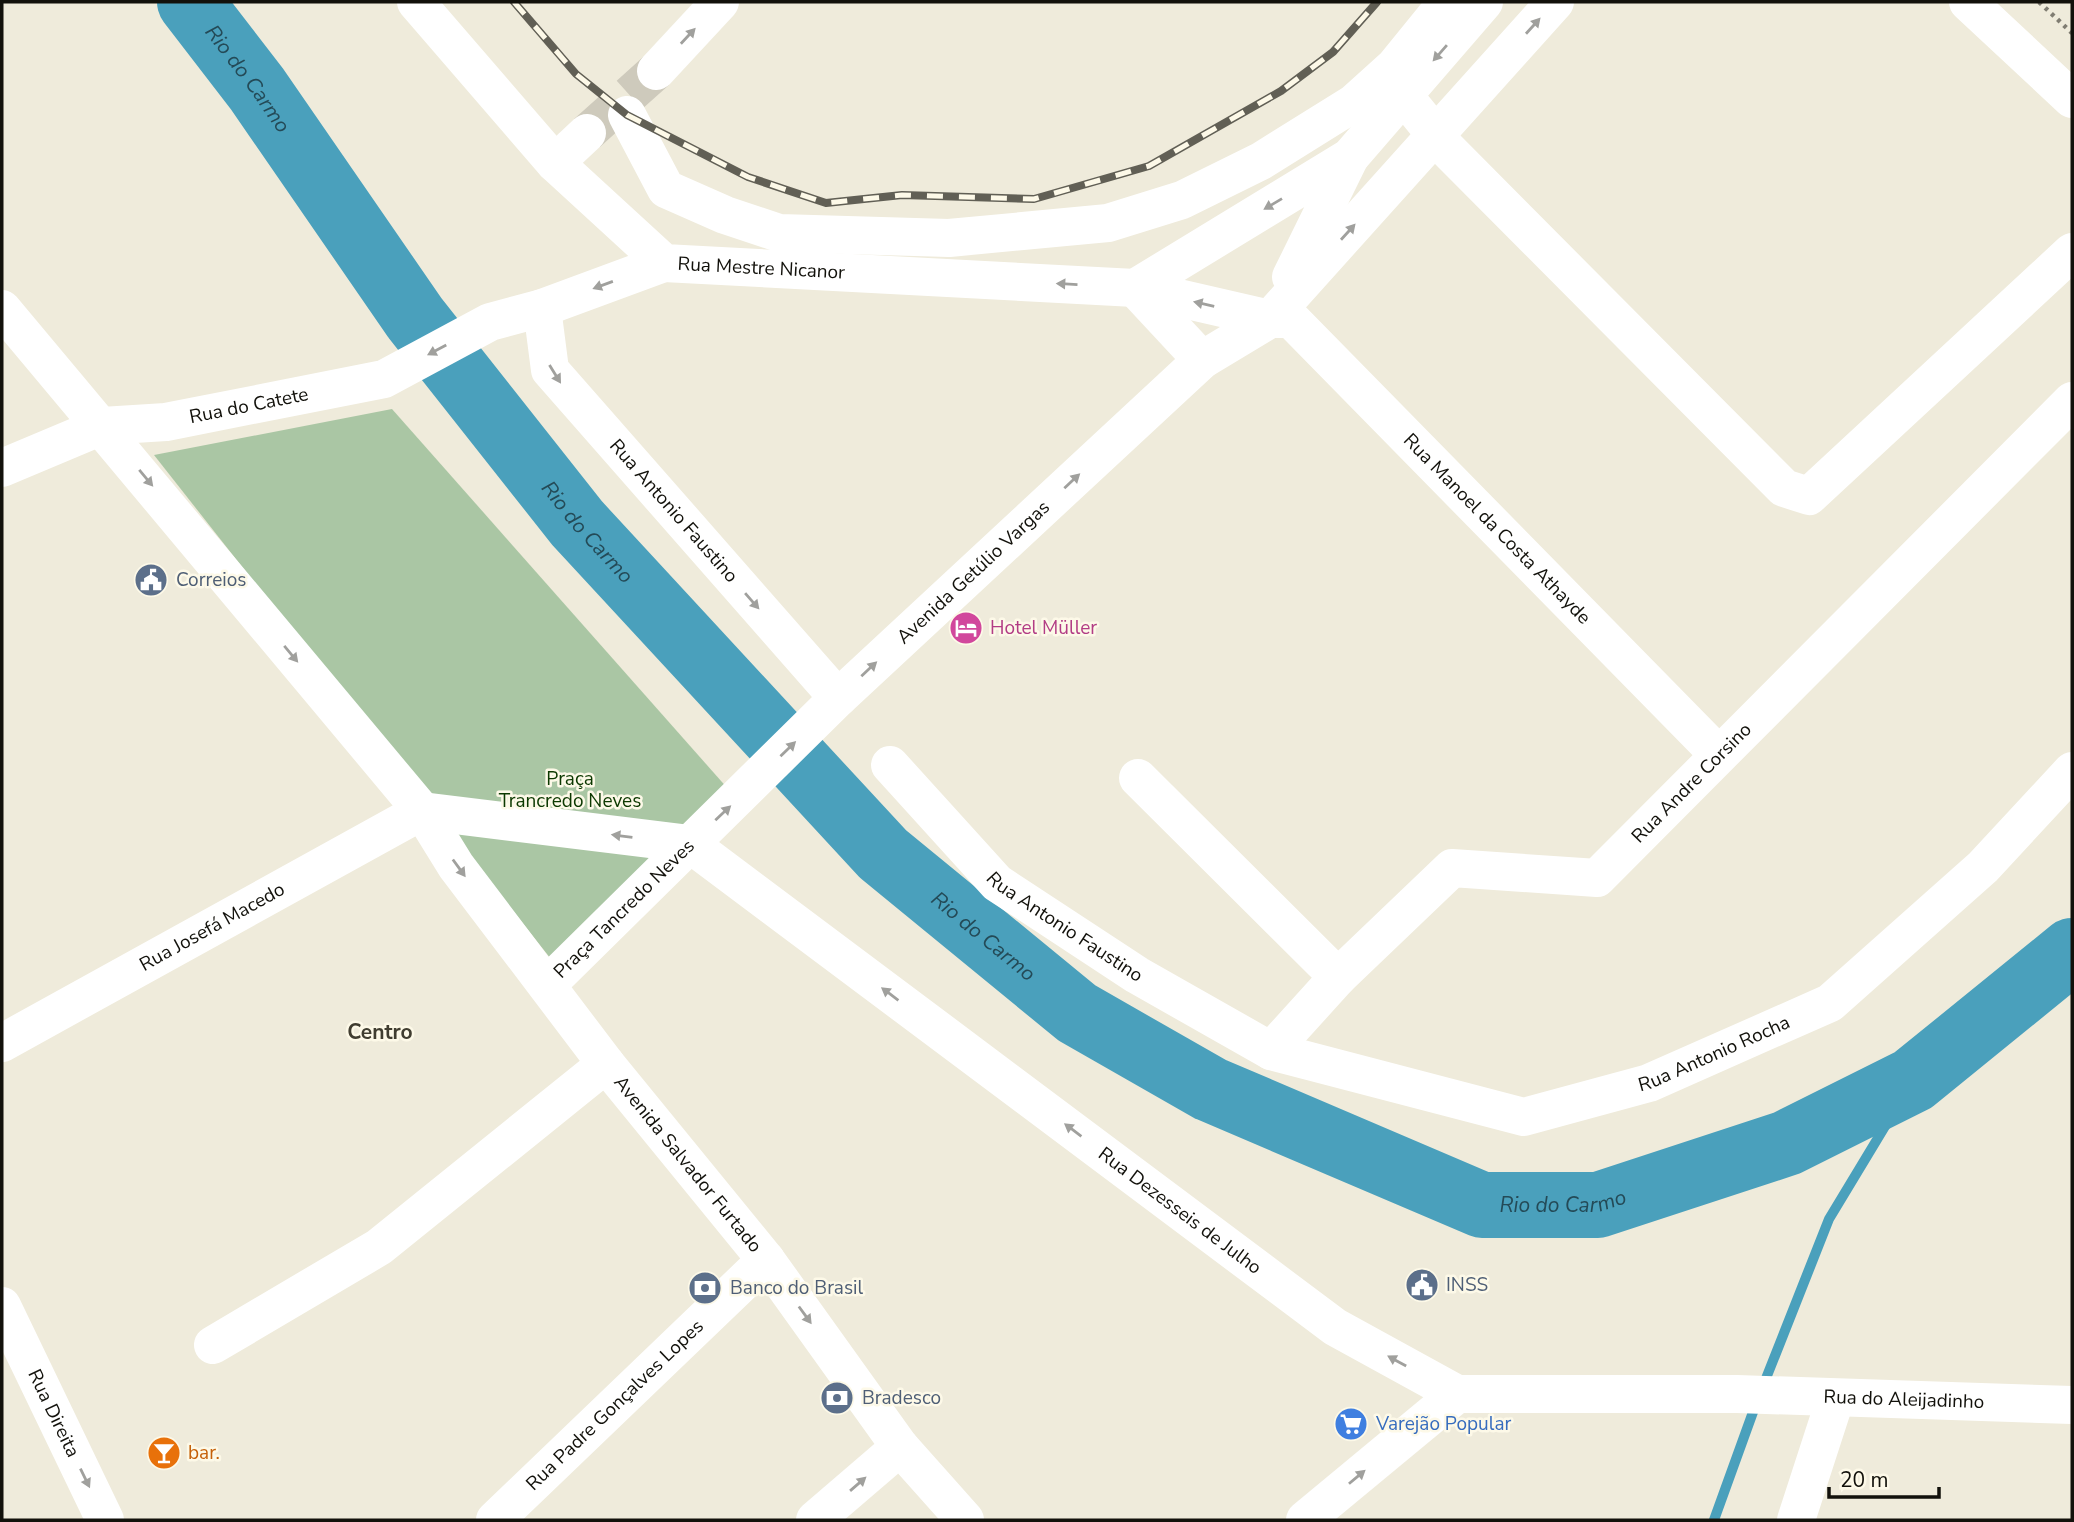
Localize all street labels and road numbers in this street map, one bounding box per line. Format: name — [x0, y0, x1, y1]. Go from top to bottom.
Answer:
street label: Rua Mestre Nicanor — [677, 251, 846, 286]
street label: Rua do Catete — [187, 381, 311, 430]
street label: Rua Manoel da Costa Athayde — [1397, 428, 1597, 630]
street label: Rua Antonio Faustino — [604, 433, 744, 588]
street label: Avenida Getúlio Vargas — [891, 495, 1056, 650]
street label: Rua Andre Corsino — [1626, 717, 1757, 849]
street label: Praça Tancredo Neves — [548, 833, 700, 984]
street label: Rua Antonio Faustino — [980, 866, 1148, 988]
street label: Rua Josefá Macedo — [135, 876, 289, 978]
street label: Rua Antonio Rocha — [1635, 1009, 1794, 1098]
street label: Avenida Salvador Furtado — [608, 1070, 768, 1258]
street label: Rua Dezesseis de Julho — [1093, 1141, 1267, 1281]
street label: Rua Padre Gonçalves Lopes — [520, 1314, 709, 1497]
street label: Rua Direita — [21, 1365, 86, 1462]
street label: Rua do Aleijadinho — [1823, 1384, 1985, 1415]

